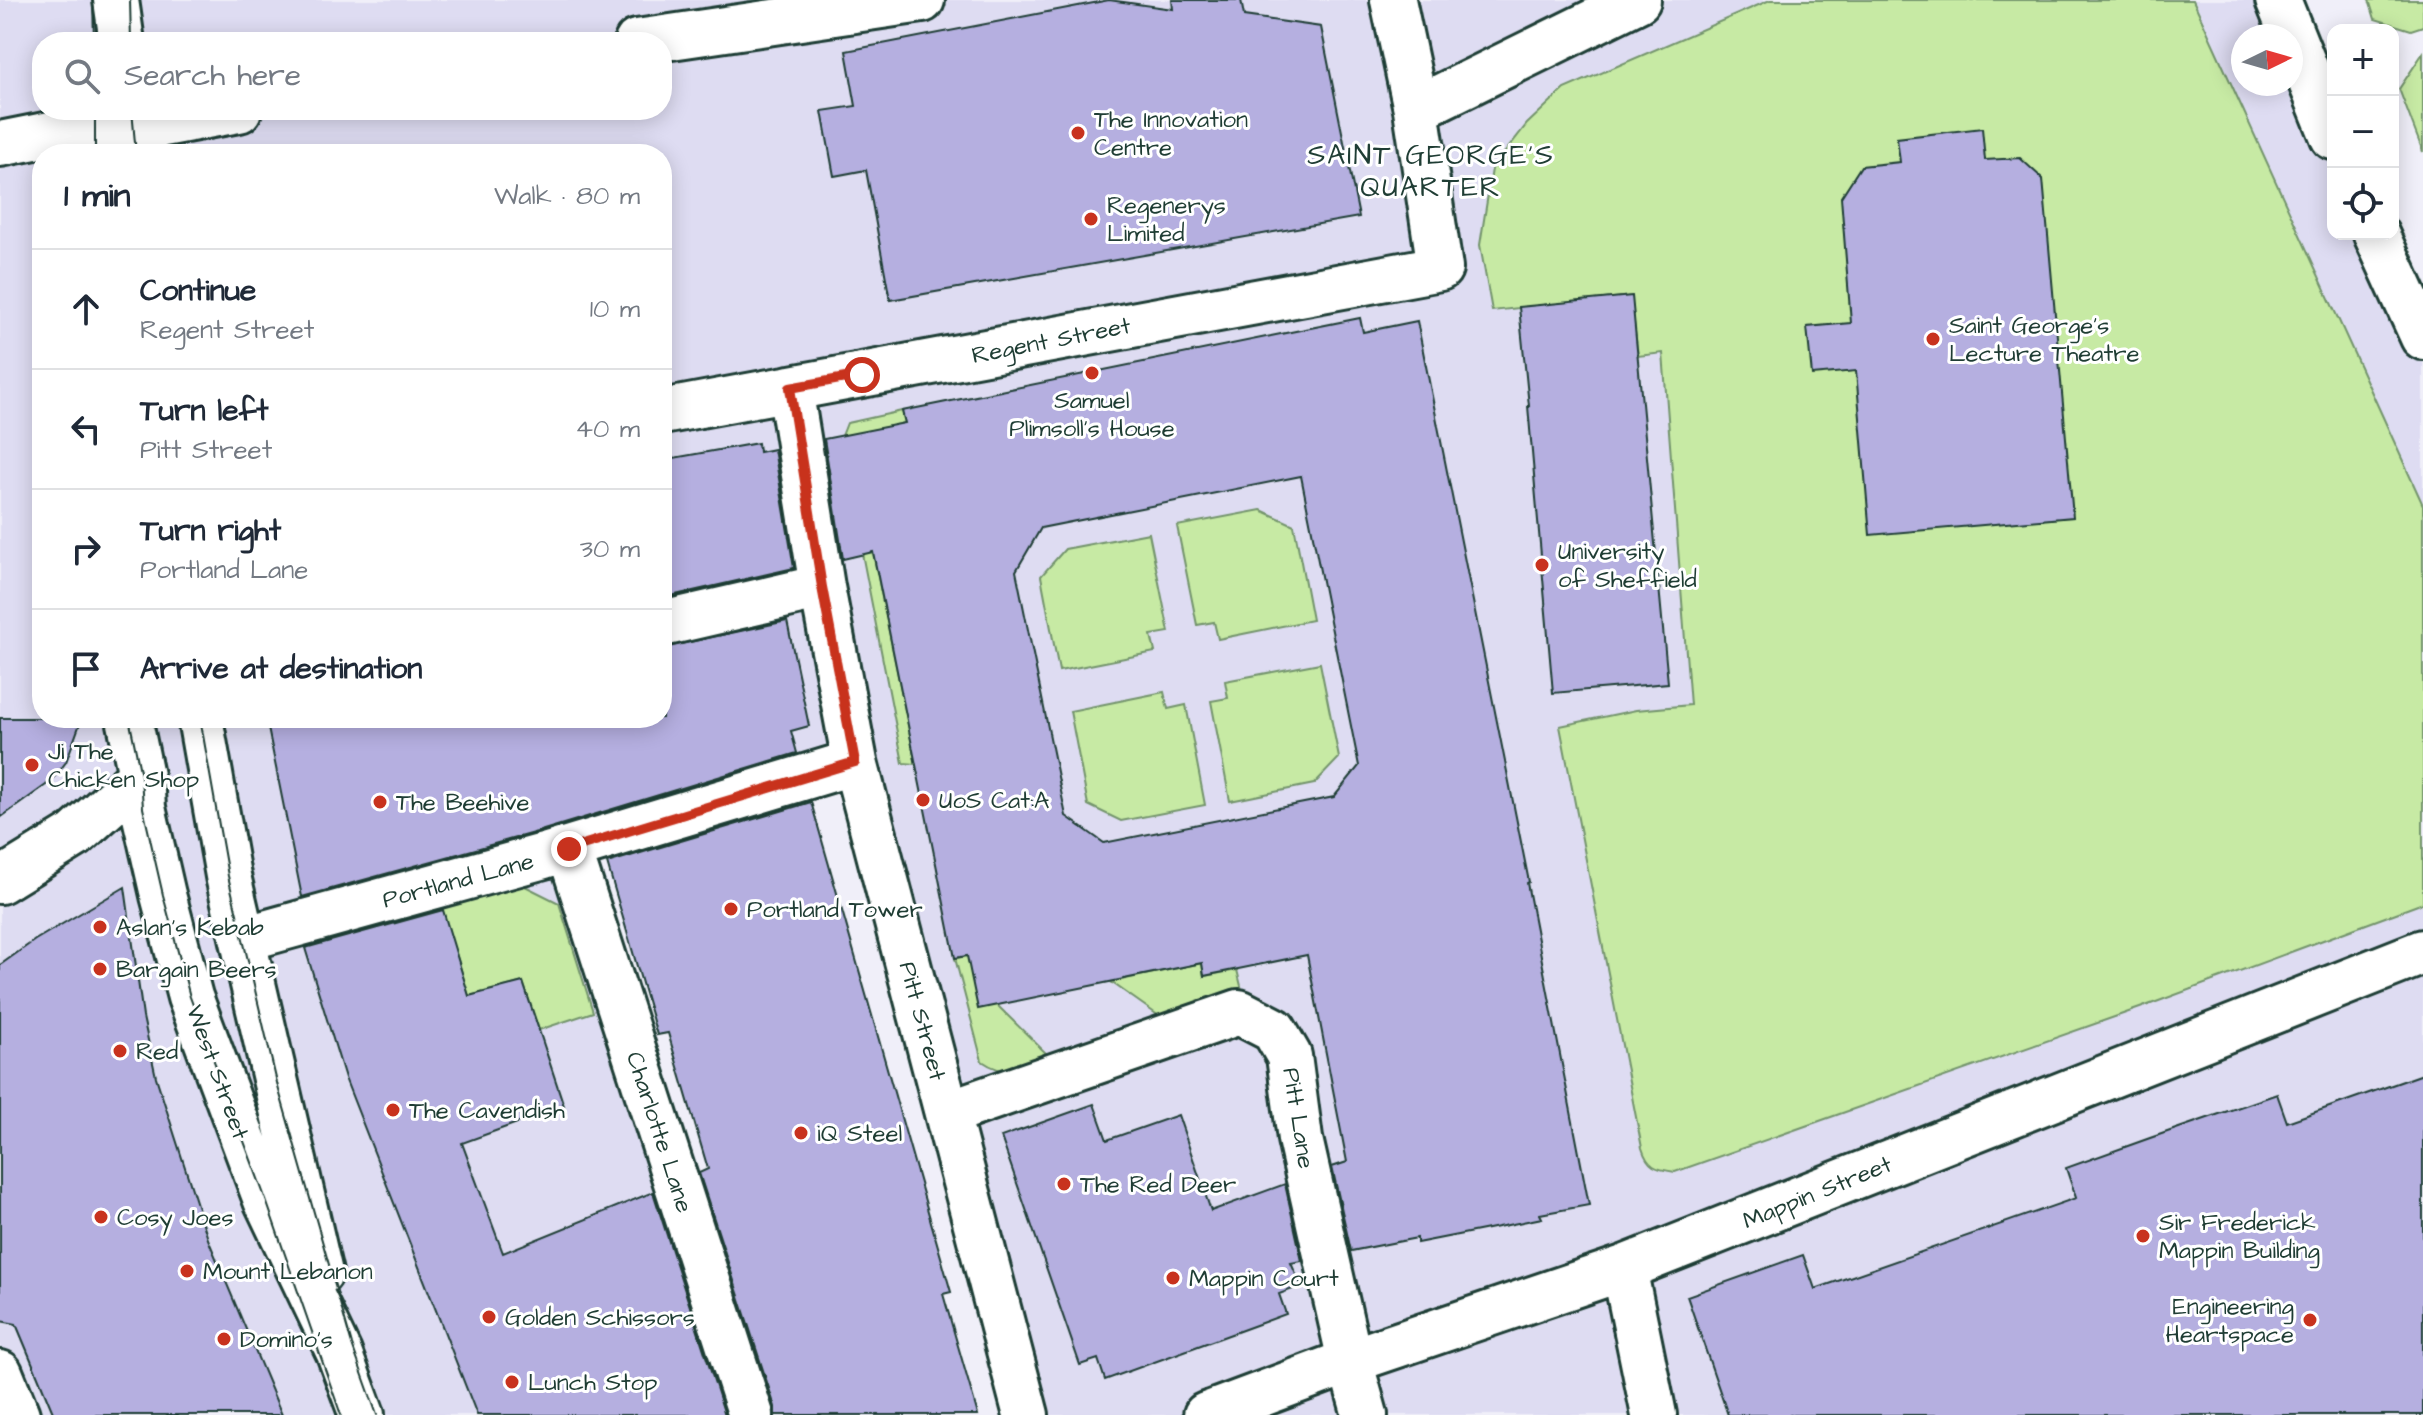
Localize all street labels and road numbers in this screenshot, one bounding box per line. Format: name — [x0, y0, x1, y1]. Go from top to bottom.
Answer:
street label: Regent Street — [969, 309, 1134, 374]
street label: Portland Lane — [379, 844, 538, 918]
street label: Pitt Street — [890, 958, 954, 1085]
street label: West Street — [177, 1000, 257, 1145]
street label: Charlotte Lane — [617, 1047, 701, 1217]
street label: Pitt Lane — [1273, 1065, 1323, 1171]
street label: Mappin Street — [1738, 1147, 1897, 1238]

